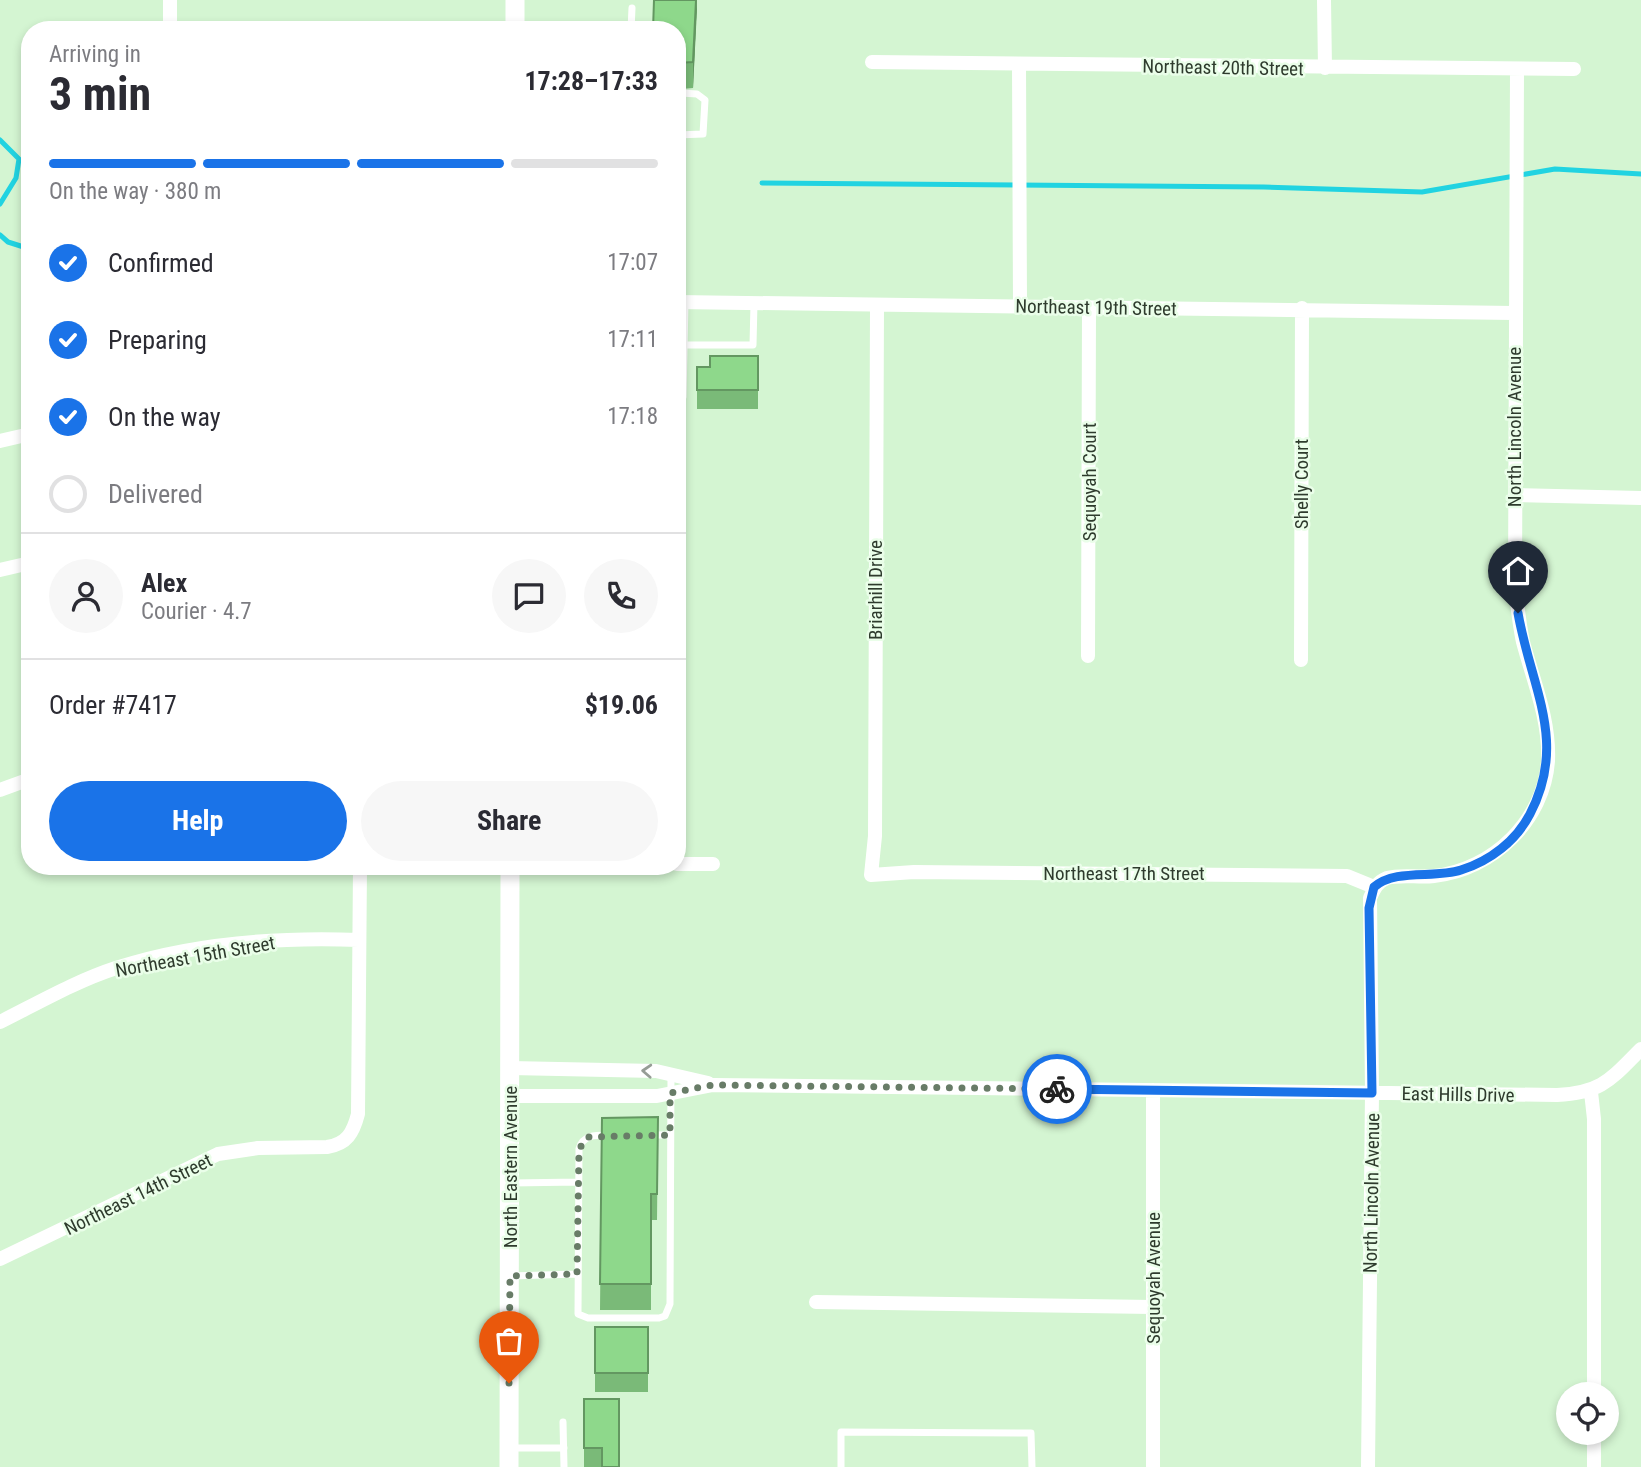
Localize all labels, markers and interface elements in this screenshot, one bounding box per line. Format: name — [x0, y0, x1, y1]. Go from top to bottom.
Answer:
text: Arriving in — [49, 41, 141, 68]
street label: Northeast 20th Street — [1142, 55, 1304, 80]
text: 17:28–17:33 — [524, 66, 658, 96]
text: 3 min — [49, 67, 151, 121]
text: On the way · 380 m — [49, 178, 221, 205]
icon: check — [49, 244, 87, 282]
text: Confirmed — [108, 248, 214, 278]
text: 17:07 — [607, 249, 658, 276]
street label: Northeast 19th Street — [1015, 295, 1177, 320]
icon: check — [49, 321, 87, 359]
text: Preparing — [108, 325, 207, 355]
text: 17:11 — [607, 326, 658, 353]
street label: North Lincoln Avenue — [1503, 347, 1526, 507]
icon: check — [49, 398, 87, 436]
text: On the way — [108, 402, 221, 432]
text: 17:18 — [607, 403, 658, 430]
street label: Sequoyah Court — [1078, 423, 1101, 541]
street label: Shelly Court — [1290, 439, 1313, 529]
text: Delivered — [108, 479, 203, 509]
street label: Briarhill Drive — [864, 540, 887, 640]
pin — [1488, 541, 1548, 613]
icon: home — [1499, 552, 1537, 590]
button: person — [49, 559, 123, 633]
button: chat — [492, 559, 566, 633]
button: phone — [584, 559, 658, 633]
text: Alex — [141, 568, 187, 598]
text: Courier · 4.7 — [141, 598, 252, 625]
text: Order #7417 — [49, 690, 177, 720]
text: $19.06 — [585, 690, 658, 720]
button: Help — [49, 781, 347, 861]
button: Share — [361, 781, 658, 861]
street label: Northeast 17th Street — [1043, 862, 1205, 885]
street label: Northeast 15th Street — [114, 931, 277, 982]
courier — [1022, 1054, 1092, 1124]
one-way arrow — [641, 1063, 652, 1078]
icon: bike — [1038, 1070, 1076, 1108]
street label: East Hills Drive — [1401, 1082, 1515, 1107]
street label: North Eastern Avenue — [499, 1086, 522, 1248]
street label: North Lincoln Avenue — [1359, 1113, 1384, 1273]
street label: Northeast 14th Street — [61, 1149, 216, 1240]
street label: Sequoyah Avenue — [1142, 1212, 1165, 1344]
pin — [479, 1311, 539, 1383]
icon: bag — [490, 1322, 528, 1360]
map controls — [1556, 1382, 1619, 1445]
button: locate — [1556, 1382, 1619, 1445]

